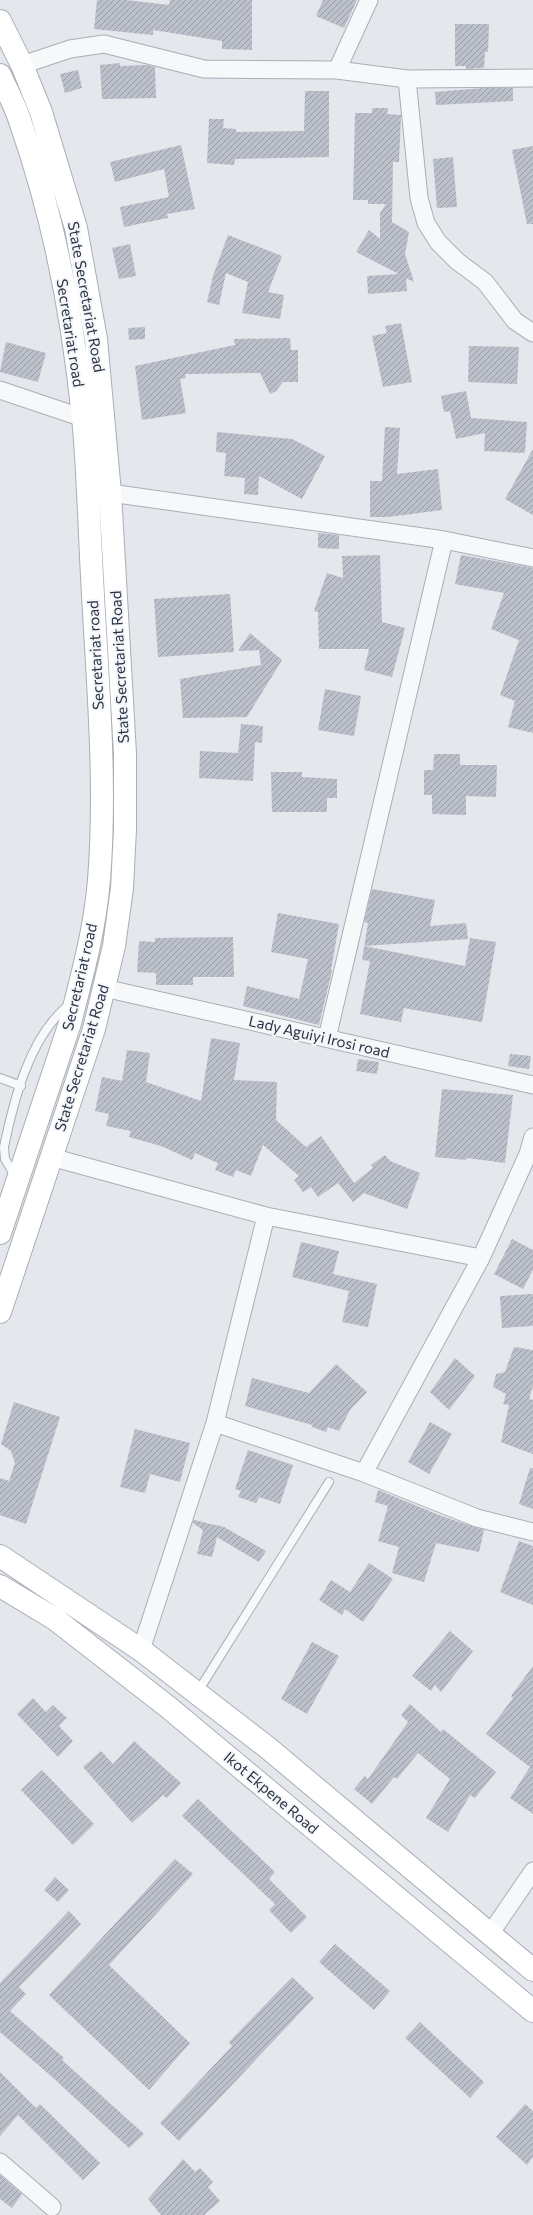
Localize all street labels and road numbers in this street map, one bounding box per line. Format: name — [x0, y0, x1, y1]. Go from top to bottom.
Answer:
street label: State Secretariat Road — [65, 220, 109, 374]
street label: Secretariat road — [54, 277, 88, 388]
street label: State Secretariat Road — [106, 590, 132, 744]
street label: Secretariat road — [83, 600, 107, 710]
street label: Secretariat road — [58, 921, 100, 1032]
street label: State Secretariat Road — [50, 982, 112, 1133]
street label: Lady Aguiyi Irosi road — [247, 1011, 391, 1061]
street label: Ikot Ekpene Road — [221, 1747, 323, 1837]

